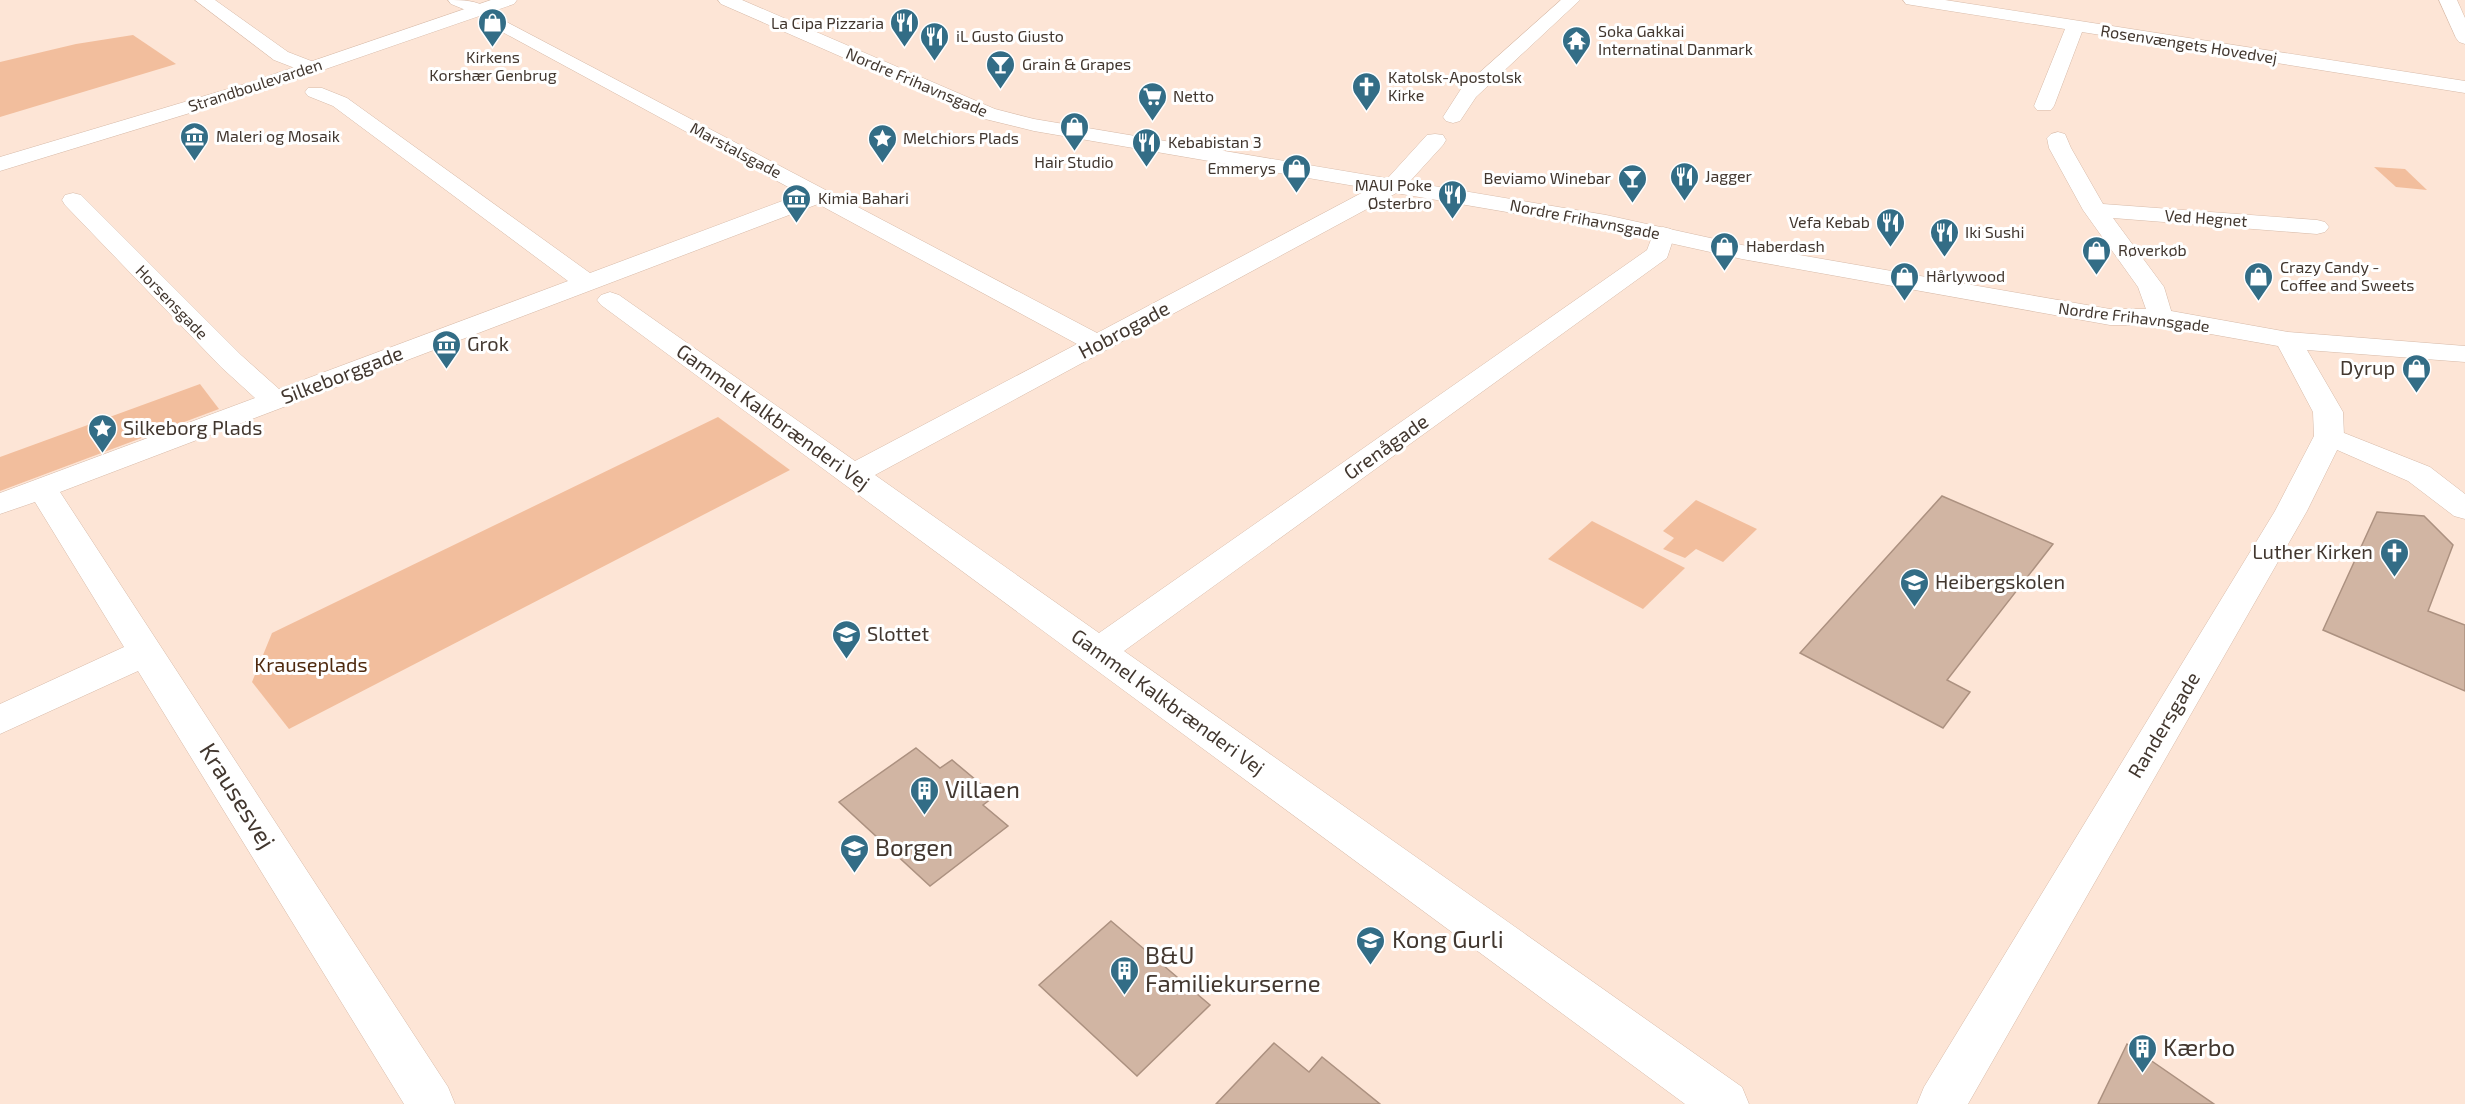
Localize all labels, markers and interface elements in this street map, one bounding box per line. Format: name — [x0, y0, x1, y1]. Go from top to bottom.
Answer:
shop icon: Kirkens Korshær Genbrug — [477, 6, 509, 48]
restaurant icon: La Cipa Pizzaria — [889, 7, 921, 49]
place label: La Cipa Pizzaria — [771, 13, 884, 32]
restaurant icon: iL Gusto Giusto — [919, 20, 951, 62]
street label: Rosenvængets Hovedvej — [2099, 20, 2279, 68]
place label: Soka Gakkai Internatinal Danmark — [1598, 21, 1753, 58]
temple icon: Soka Gakkai Internatinal Danmark — [1561, 24, 1593, 66]
place label: iL Gusto Giusto — [956, 26, 1064, 45]
street label: Nordre Frihavnsgade — [843, 43, 991, 120]
place label: Kirkens Korshær Genbrug — [429, 47, 557, 84]
bar icon: Grain & Grapes — [985, 48, 1017, 90]
street label: Strandboulevarden — [185, 54, 324, 115]
place label: Grain & Grapes — [1022, 54, 1131, 73]
place label: Katolsk-Apostolsk Kirke — [1388, 67, 1522, 104]
church icon: Katolsk-Apostolsk Kirke — [1351, 70, 1383, 112]
supermarket icon: Netto — [1136, 80, 1168, 122]
place label: Netto — [1173, 86, 1214, 105]
shop icon: Hair Studio — [1058, 110, 1090, 152]
street label: Marstalsgade — [687, 118, 785, 182]
museum icon: Maleri og Mosaik — [179, 120, 211, 162]
place icon: Melchiors Plads — [866, 122, 898, 164]
place label: Maleri og Mosaik — [216, 126, 340, 145]
restaurant icon: Kebabistan 3 — [1131, 126, 1163, 168]
place label: Melchiors Plads — [903, 128, 1019, 147]
place label: Kebabistan 3 — [1168, 132, 1262, 151]
place label: Hair Studio — [1034, 152, 1114, 171]
shop icon: Emmerys — [1281, 152, 1313, 194]
place label: Emmerys — [1207, 158, 1276, 177]
restaurant icon: Jagger — [1668, 160, 1700, 202]
bar icon: Beviamo Winebar — [1616, 162, 1648, 204]
place label: Jagger — [1705, 166, 1753, 185]
place label: Beviamo Winebar — [1483, 168, 1612, 187]
place label: MAUI Poke Østerbro — [1355, 175, 1432, 212]
restaurant icon: MAUI Poke Østerbro — [1437, 178, 1469, 220]
museum icon: Kimia Bahari — [781, 182, 813, 224]
place label: Kimia Bahari — [818, 188, 909, 207]
street label: Nordre Frihavnsgade — [1509, 195, 1662, 242]
street label: Ved Hegnet — [2164, 205, 2248, 230]
restaurant icon: Vefa Kebab — [1875, 206, 1907, 248]
place label: Vefa Kebab — [1789, 212, 1870, 231]
restaurant icon: Iki Sushi — [1928, 216, 1960, 258]
place label: Iki Sushi — [1965, 222, 2024, 241]
shop icon: Haberdash — [1709, 230, 1741, 272]
shop icon: Røverkøb — [2081, 234, 2113, 276]
place label: Haberdash — [1746, 236, 1825, 255]
place label: Røverkøb — [2118, 240, 2187, 259]
place label: Crazy Candy - Coffee and Sweets — [2280, 257, 2414, 294]
shop icon: Hårlywood — [1889, 260, 1921, 302]
shop icon: Crazy Candy - Coffee and Sweets — [2243, 260, 2275, 302]
street label: Horsensgade — [132, 261, 212, 343]
place label: Hårlywood — [1926, 266, 2005, 285]
street label: Hobrogade — [1074, 295, 1173, 363]
street label: Nordre Frihavnsgade — [2057, 298, 2211, 335]
museum icon: Grok — [430, 328, 462, 370]
place label: Grok — [467, 331, 509, 355]
street label: Gammel Kalkbrænderi Vej — [672, 338, 875, 494]
street label: Silkeborggade — [277, 340, 406, 408]
shop icon: Dyrup — [2400, 352, 2432, 394]
place label: Dyrup — [2340, 355, 2395, 379]
street label: Grenågade — [1338, 408, 1432, 484]
place icon: Silkeborg Plads — [86, 412, 118, 454]
place label: Silkeborg Plads — [123, 415, 262, 439]
church icon: Luther Kirken — [2378, 536, 2410, 578]
place label: Luther Kirken — [2252, 539, 2373, 563]
school or university icon: Heibergskolen — [1898, 566, 1930, 608]
place label: Heibergskolen — [1935, 569, 2065, 593]
school or university icon: Slottet — [830, 618, 862, 660]
place label: Slottet — [867, 621, 929, 645]
street label: Gammel Kalkbrænderi Vej — [1067, 623, 1270, 779]
park label: Krauseplads — [254, 652, 368, 676]
street label: Randersgade — [2122, 667, 2204, 782]
street label: Krausesvej — [194, 737, 282, 853]
building icon: Villaen — [908, 774, 940, 816]
place label: Villaen — [945, 774, 1020, 803]
school or university icon: Borgen — [838, 832, 870, 874]
place label: Borgen — [875, 832, 953, 861]
school or university icon: Kong Gurli — [1355, 924, 1387, 966]
place label: Kong Gurli — [1392, 924, 1504, 953]
place label: B&U Familiekurserne — [1145, 940, 1321, 997]
building icon: B&U Familiekurserne — [1108, 954, 1140, 996]
building icon: Kærbo — [2126, 1032, 2158, 1074]
place label: Kærbo — [2163, 1032, 2235, 1061]

